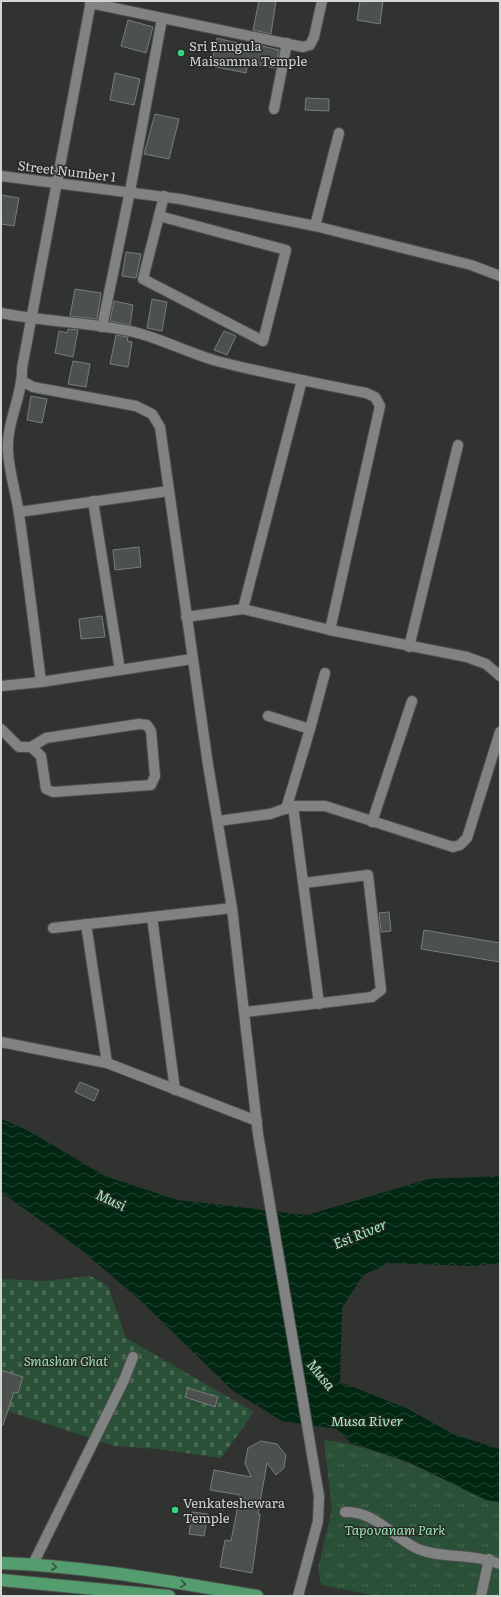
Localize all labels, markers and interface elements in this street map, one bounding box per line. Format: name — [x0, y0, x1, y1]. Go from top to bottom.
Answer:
place label: Sri Enugula Maisamma Temple — [189, 36, 307, 70]
marker: Sri Enugula Maisamma Temple — [176, 48, 186, 58]
street label: Street Number 1 — [17, 155, 117, 186]
water label: Musi — [93, 1183, 131, 1215]
water label: Esi River — [330, 1213, 390, 1253]
park label: Smashan Ghat — [24, 1351, 109, 1370]
water label: Musa — [303, 1354, 341, 1394]
water label: Musa River — [331, 1410, 404, 1430]
place label: Venkateshewara Temple — [183, 1493, 285, 1527]
marker: Venkateshewara Temple — [170, 1505, 180, 1515]
park label: Tapovanam Park — [345, 1520, 446, 1539]
one-way arrow — [51, 1562, 57, 1571]
one-way arrow — [180, 1579, 186, 1588]

